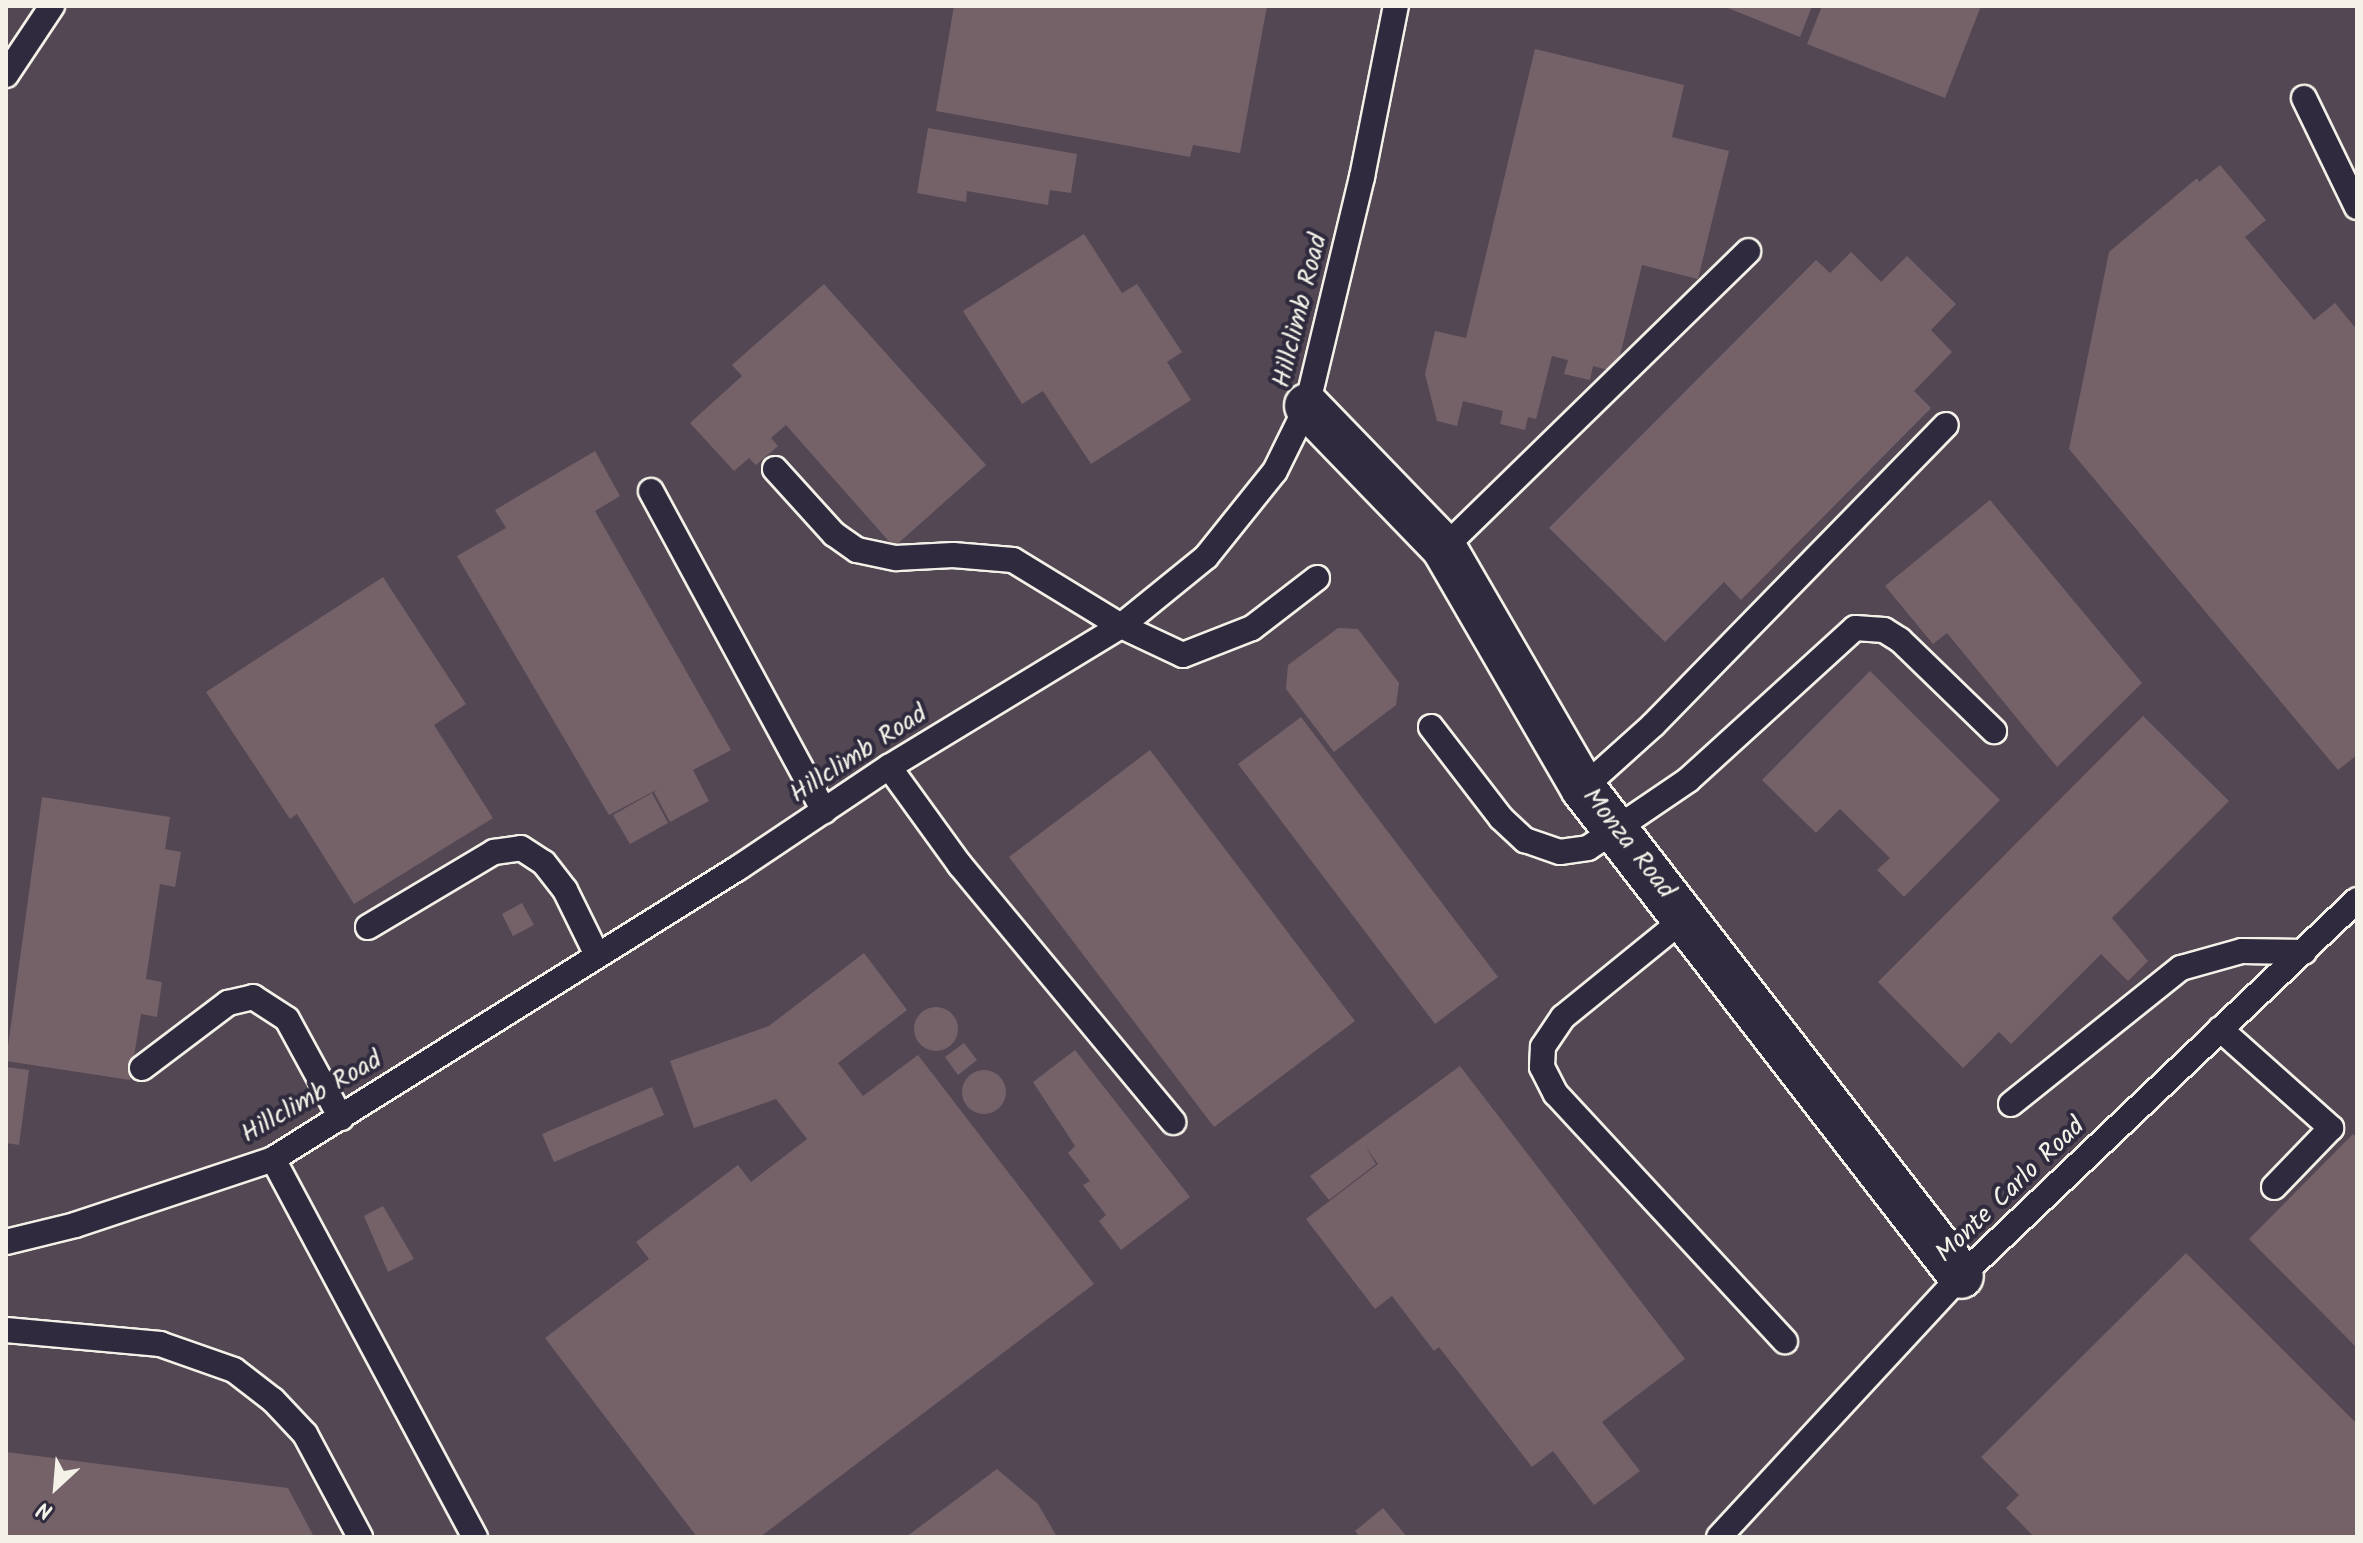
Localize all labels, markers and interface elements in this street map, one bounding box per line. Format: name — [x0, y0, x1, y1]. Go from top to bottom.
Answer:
street label: Hillclimb Road — [1267, 231, 1335, 391]
street label: Hillclimb Road — [785, 699, 933, 811]
street label: Monza Road — [1575, 782, 1681, 906]
street label: Hillclimb Road — [236, 1045, 388, 1151]
street label: Monte Carlo Road — [1930, 1112, 2092, 1270]
north arrow — [16, 1447, 96, 1527]
text: N — [31, 1490, 59, 1528]

